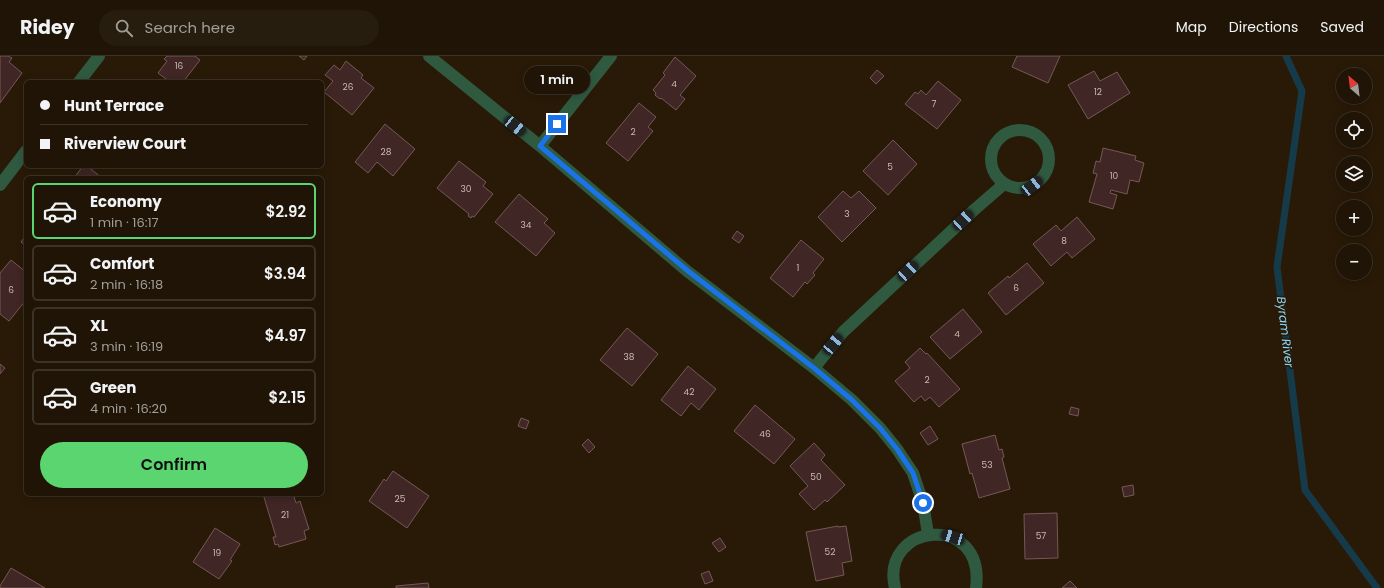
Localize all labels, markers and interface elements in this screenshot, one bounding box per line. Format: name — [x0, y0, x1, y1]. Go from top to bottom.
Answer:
search box — [99, 10, 379, 46]
text: Ridey — [20, 14, 75, 41]
icon: search — [113, 17, 135, 39]
text: Search here — [145, 17, 235, 38]
text: Map — [1176, 17, 1207, 37]
text: Directions — [1229, 17, 1298, 37]
text: Saved — [1320, 17, 1364, 37]
house number: 16 — [175, 60, 184, 72]
callout: 1 min — [524, 66, 590, 94]
north arrow — [1336, 68, 1372, 104]
map controls — [1336, 68, 1372, 280]
text: 1 min — [540, 70, 574, 89]
house number: 4 — [671, 78, 677, 90]
house number: 26 — [343, 81, 354, 93]
house number: 12 — [1094, 86, 1102, 98]
text: Hunt Terrace — [64, 95, 164, 116]
house number: 7 — [932, 98, 937, 110]
button: locate — [1336, 112, 1372, 148]
car — [502, 114, 528, 138]
route end — [548, 115, 566, 133]
house number: 2 — [630, 126, 636, 138]
text: Riverview Court — [64, 133, 186, 154]
house number: 28 — [381, 146, 392, 158]
button: layers — [1336, 156, 1372, 192]
house number: 5 — [887, 161, 893, 173]
house number: 10 — [1110, 170, 1119, 182]
car — [1019, 174, 1045, 198]
house number: 30 — [461, 183, 472, 195]
text: Economy — [90, 191, 162, 212]
icon: car — [42, 193, 78, 229]
button: + — [1336, 200, 1372, 236]
text: $2.92 — [266, 201, 306, 222]
car — [950, 207, 976, 233]
house number: 3 — [844, 208, 850, 220]
text: 1 min · 16:17 — [90, 213, 159, 232]
house number: 34 — [521, 219, 532, 231]
house number: 8 — [1061, 235, 1067, 247]
button: − — [1336, 244, 1372, 280]
text: Comfort — [90, 253, 154, 274]
icon: car — [42, 255, 78, 291]
car — [895, 258, 921, 284]
house number: 1 — [797, 262, 800, 274]
text: $3.94 — [264, 263, 306, 284]
text: 2 min · 16:18 — [90, 275, 163, 294]
house number: 6 — [1013, 282, 1019, 294]
house number: 6 — [8, 284, 14, 296]
water label: Byram River — [1273, 295, 1298, 369]
text: XL — [90, 315, 108, 336]
icon: car — [42, 317, 78, 353]
text: $4.97 — [265, 325, 306, 346]
house number: 4 — [954, 328, 960, 340]
car — [821, 331, 845, 357]
text: 3 min · 16:19 — [90, 337, 163, 356]
house number: 38 — [624, 351, 635, 363]
house number: 2 — [924, 374, 930, 386]
text: Green — [90, 377, 136, 398]
icon: car — [42, 379, 78, 415]
house number: 42 — [684, 386, 694, 398]
text: $2.15 — [269, 387, 306, 408]
text: 4 min · 16:20 — [90, 399, 167, 418]
house number: 46 — [759, 428, 771, 440]
button: Confirm — [40, 442, 308, 488]
house number: 53 — [982, 459, 992, 471]
house number: 50 — [810, 471, 822, 483]
house number: 25 — [395, 493, 406, 505]
route start — [914, 494, 932, 512]
house number: 21 — [281, 509, 289, 521]
car — [940, 528, 966, 546]
house number: 57 — [1036, 530, 1046, 542]
house number: 52 — [825, 546, 835, 558]
house number: 19 — [213, 547, 222, 559]

